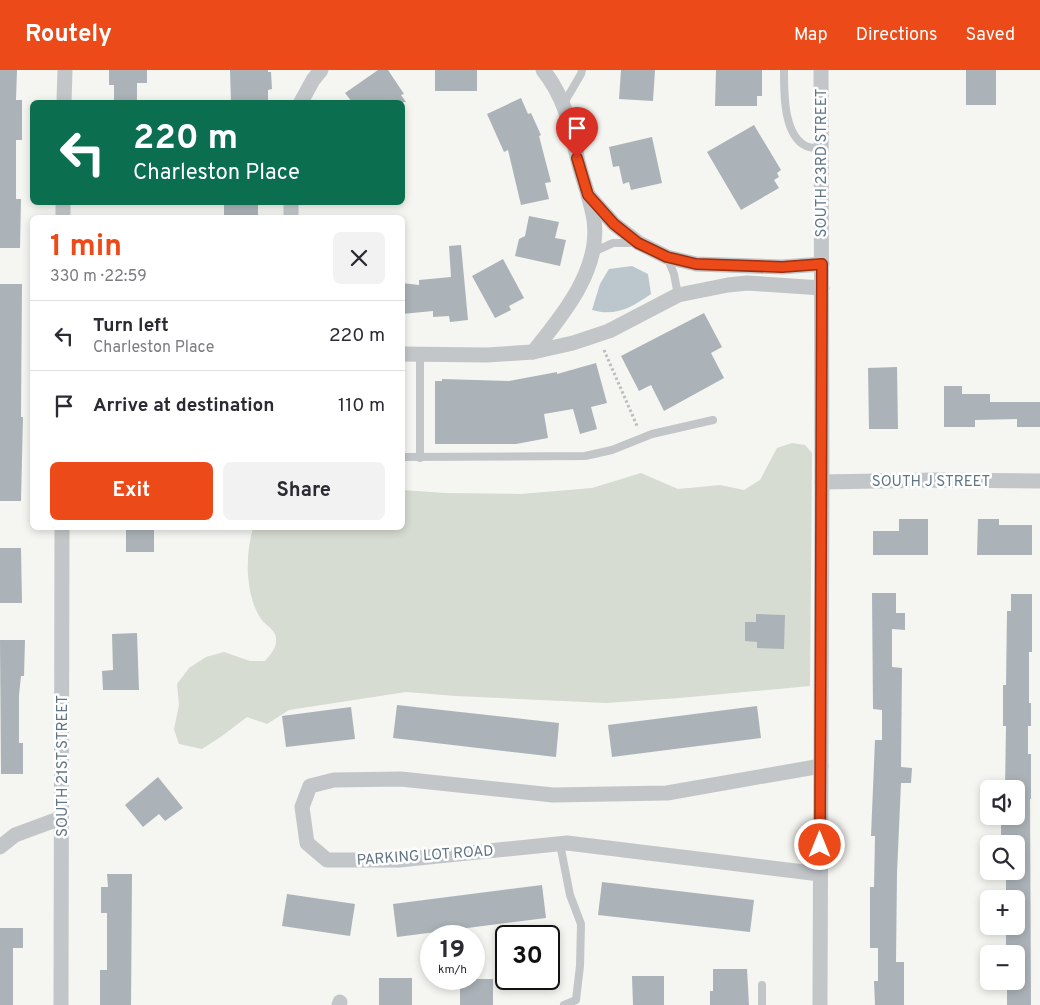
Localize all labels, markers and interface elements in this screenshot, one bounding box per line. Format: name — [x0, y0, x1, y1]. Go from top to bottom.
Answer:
text: Routely — [25, 20, 112, 50]
text: Map — [794, 24, 828, 47]
text: Directions — [856, 24, 938, 47]
text: Saved — [966, 24, 1015, 47]
street label: SOUTH 23RD STREET — [813, 89, 832, 237]
pin — [556, 107, 598, 158]
icon: arrive — [563, 114, 591, 142]
text: 220 m — [133, 117, 238, 161]
icon: left — [50, 120, 115, 185]
text: Charleston Place — [133, 160, 300, 187]
text: 1 min — [50, 229, 122, 266]
button: close — [333, 232, 385, 284]
text: 330 m · 22:59 — [50, 267, 147, 287]
text: Turn left — [93, 314, 169, 338]
icon: left — [50, 322, 78, 350]
text: 220 m — [329, 324, 385, 348]
text: Charleston Place — [93, 338, 214, 358]
icon: arrive — [50, 392, 78, 420]
text: Arrive at destination — [93, 394, 274, 418]
text: 110 m — [338, 394, 385, 418]
button: Exit — [50, 462, 213, 520]
button: Share — [223, 462, 385, 520]
street label: SOUTH J STREET — [872, 473, 990, 492]
street label: SOUTH 21ST STREET — [54, 695, 73, 837]
map controls — [980, 780, 1025, 990]
button: sound — [980, 780, 1025, 825]
position arrow — [793, 818, 845, 870]
button: search — [980, 835, 1025, 880]
street label: PARKING LOT ROAD — [356, 842, 494, 871]
button: + — [980, 890, 1025, 935]
speed limit sign: 30 — [495, 925, 560, 990]
text: 19 — [440, 935, 465, 967]
button: − — [980, 945, 1025, 990]
text: km/h — [438, 962, 467, 978]

